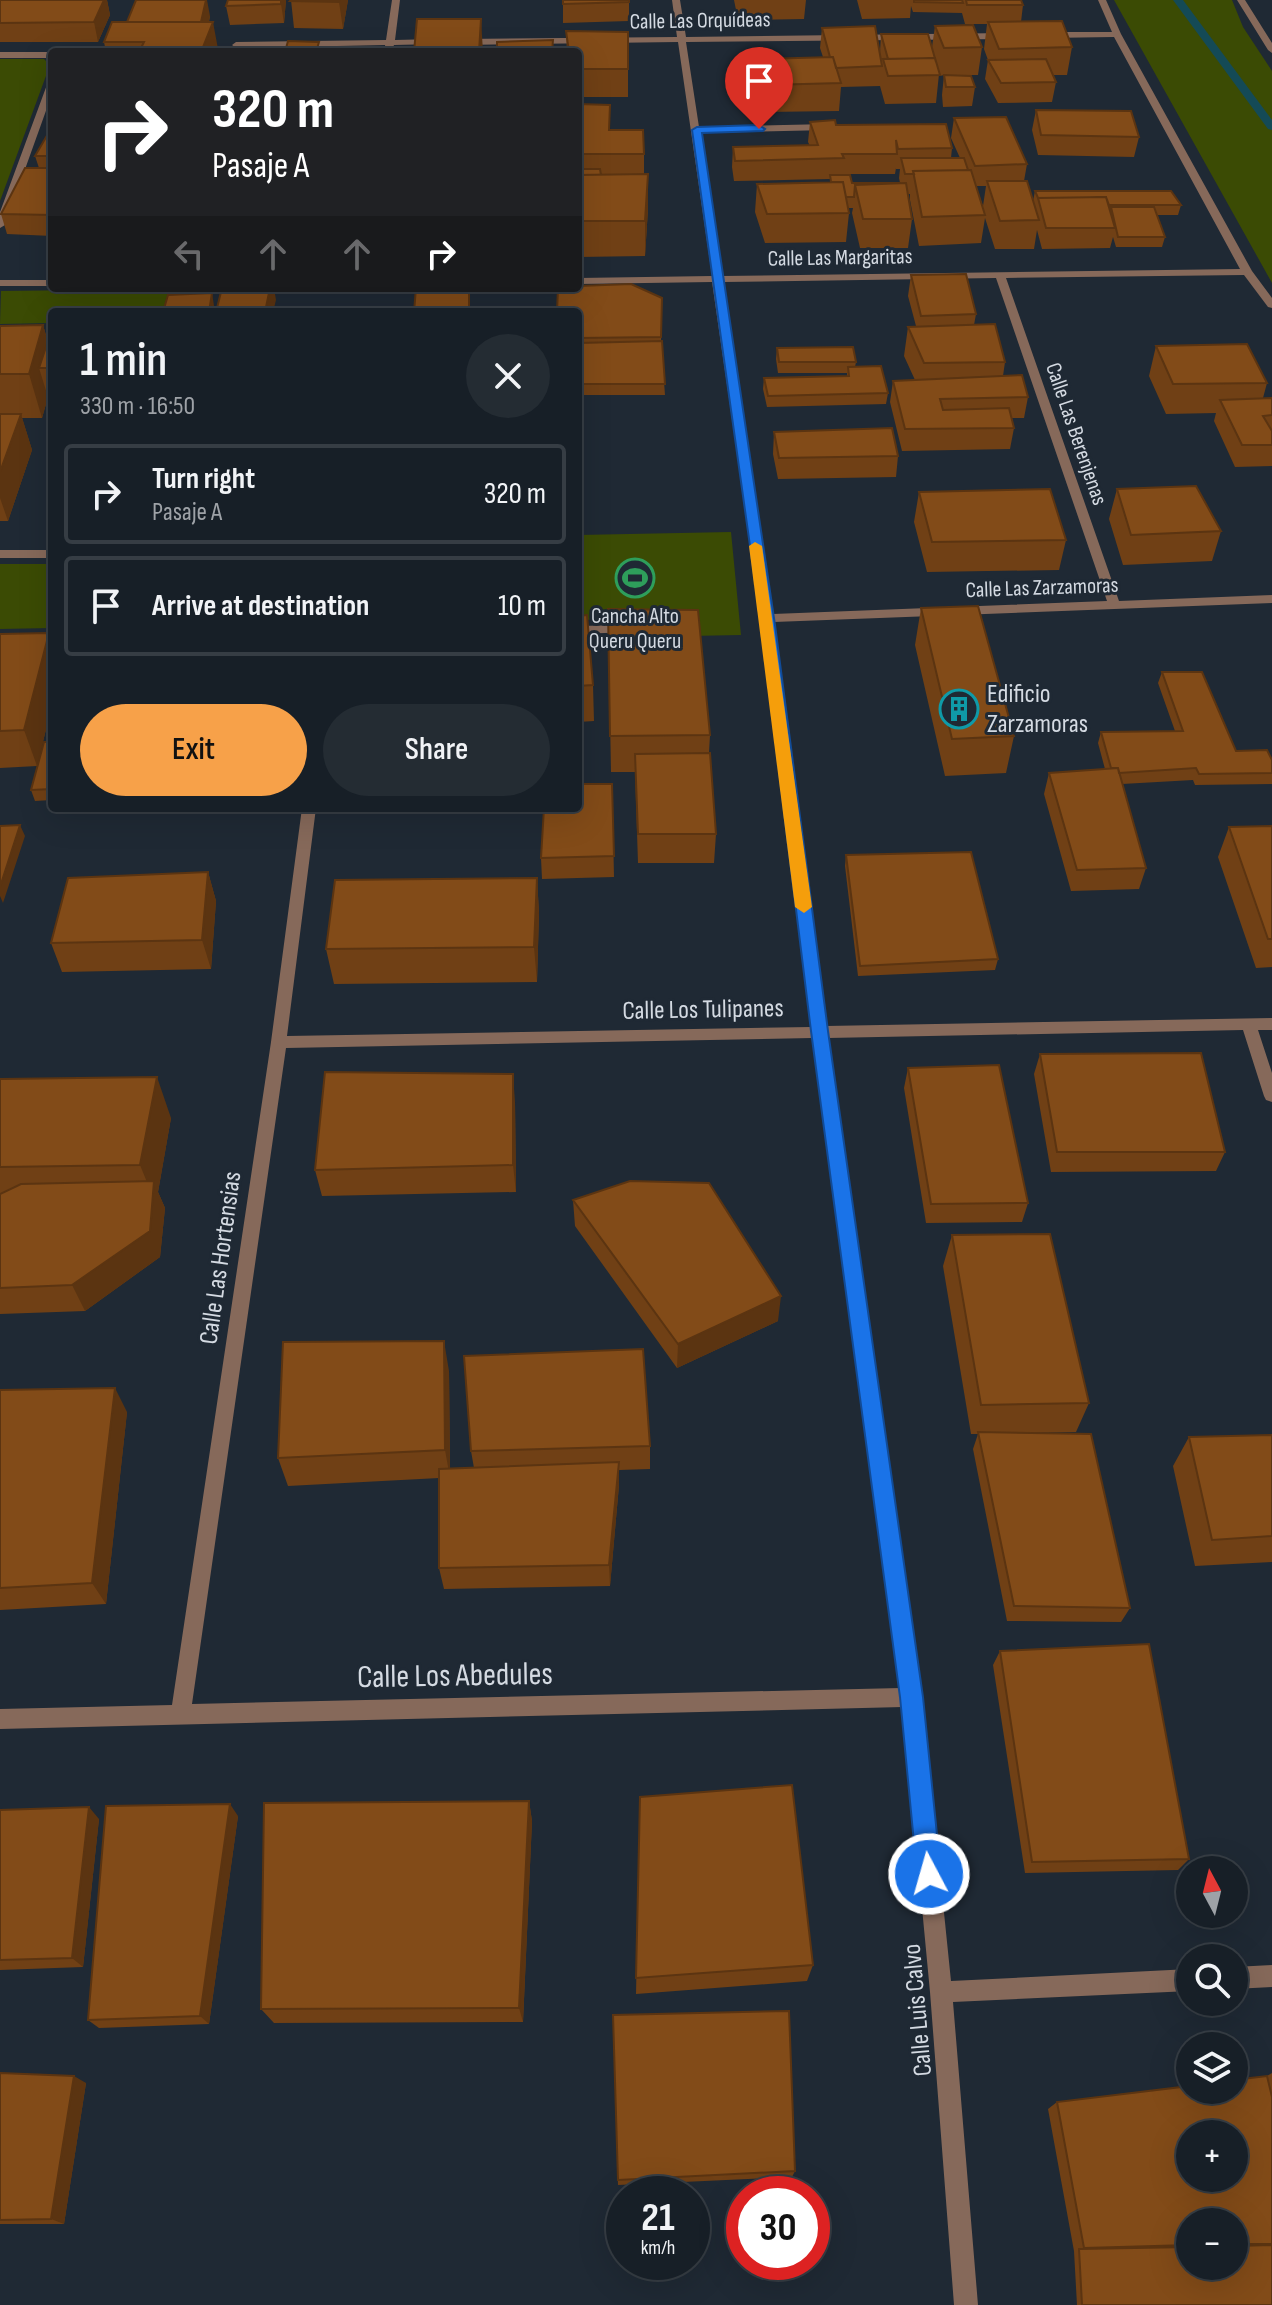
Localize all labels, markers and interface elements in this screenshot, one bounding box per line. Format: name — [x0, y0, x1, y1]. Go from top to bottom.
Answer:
street label: Calle Las Orquídeas — [629, 6, 771, 36]
pin — [725, 47, 793, 129]
icon: arrive — [737, 59, 781, 103]
text: 320 m — [212, 77, 334, 144]
icon: right — [80, 80, 184, 184]
text: Pasaje A — [212, 145, 309, 188]
icon: left — [167, 232, 211, 276]
icon: ahead — [251, 232, 295, 276]
icon: ahead — [335, 232, 379, 276]
icon: right — [419, 232, 463, 276]
street label: Calle Las Margaritas — [767, 243, 913, 273]
text: 1 min — [80, 332, 167, 389]
button: close — [466, 334, 550, 418]
street label: Calle Las Berenjenas — [1039, 359, 1113, 509]
text: 330 m · 16:50 — [80, 391, 195, 422]
text: Turn right — [152, 461, 255, 497]
icon: right — [84, 472, 128, 516]
text: 320 m — [484, 476, 546, 512]
text: Pasaje A — [152, 497, 222, 528]
sports icon: Cancha Alto Queru Queru — [614, 557, 656, 599]
street label: Calle Las Zarzamoras — [965, 572, 1119, 604]
icon: arrive — [84, 584, 128, 628]
text: Arrive at destination — [152, 588, 369, 624]
text: 10 m — [498, 588, 546, 624]
place label: Cancha Alto Queru Queru — [589, 603, 681, 655]
place label: Edificio Zarzamoras — [987, 679, 1088, 740]
building icon: Edificio Zarzamoras — [938, 688, 980, 730]
button: Exit — [80, 704, 307, 796]
button: Share — [323, 704, 550, 796]
street label: Calle Los Tulipanes — [622, 993, 784, 1027]
street label: Calle Las Hortensias — [194, 1170, 248, 1346]
street label: Calle Los Abedules — [357, 1655, 553, 1697]
position arrow — [887, 1832, 971, 1916]
north arrow — [1176, 1856, 1248, 1928]
map controls — [1176, 1856, 1248, 2280]
street label: Calle Luis Calvo — [897, 1942, 939, 2078]
button: search — [1176, 1944, 1248, 2016]
button: layers — [1176, 2032, 1248, 2104]
button: + — [1176, 2120, 1248, 2192]
speed limit sign: 30 — [726, 2176, 830, 2280]
text: 21 — [641, 2194, 675, 2242]
button: − — [1176, 2208, 1248, 2280]
text: km/h — [641, 2236, 675, 2260]

